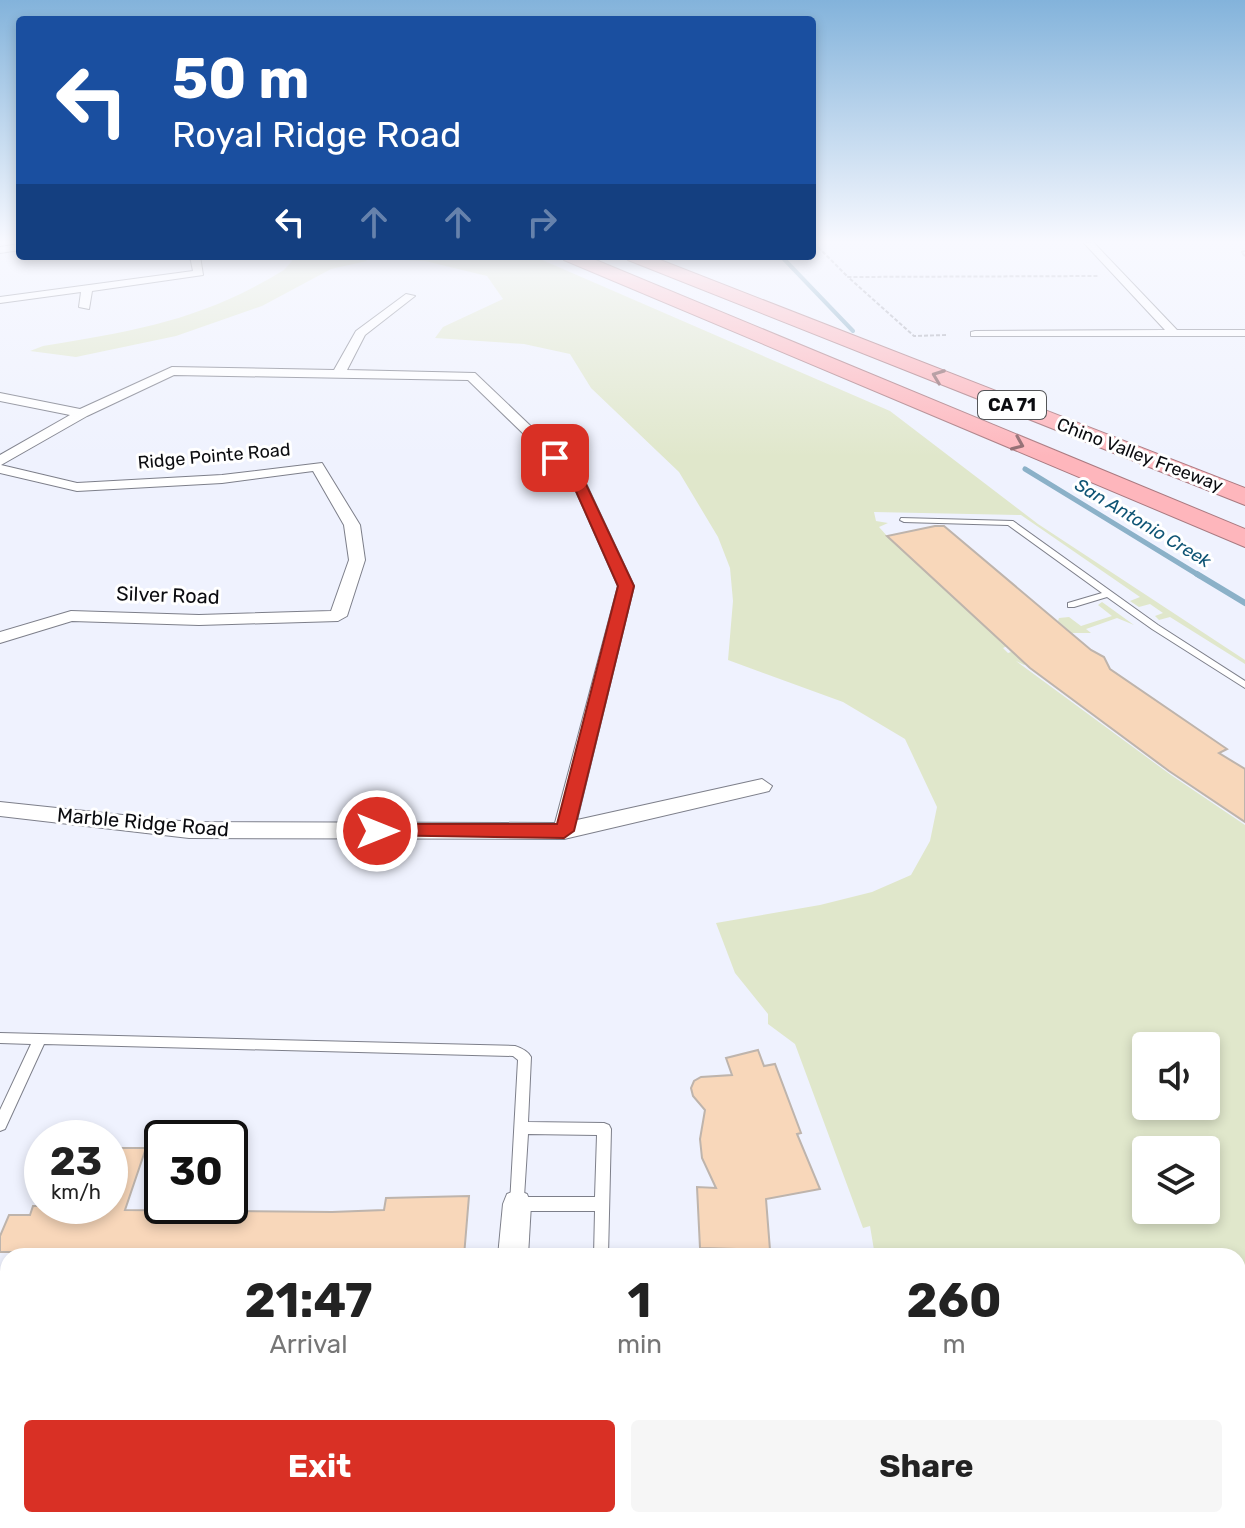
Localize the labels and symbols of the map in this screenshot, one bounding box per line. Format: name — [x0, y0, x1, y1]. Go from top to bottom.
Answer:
one-way arrow — [932, 369, 946, 386]
road number: CA 71 — [978, 391, 1046, 419]
street label: Chino Valley Freeway — [1054, 413, 1226, 497]
pin — [521, 424, 589, 492]
one-way arrow — [1010, 434, 1024, 450]
street label: Ridge Pointe Road — [137, 438, 291, 474]
water label: San Antonio Creek — [1071, 474, 1216, 573]
street label: Silver Road — [116, 581, 220, 609]
position arrow — [335, 789, 419, 873]
street label: Marble Ridge Road — [56, 803, 230, 841]
speed limit sign: 30 — [144, 1120, 248, 1224]

